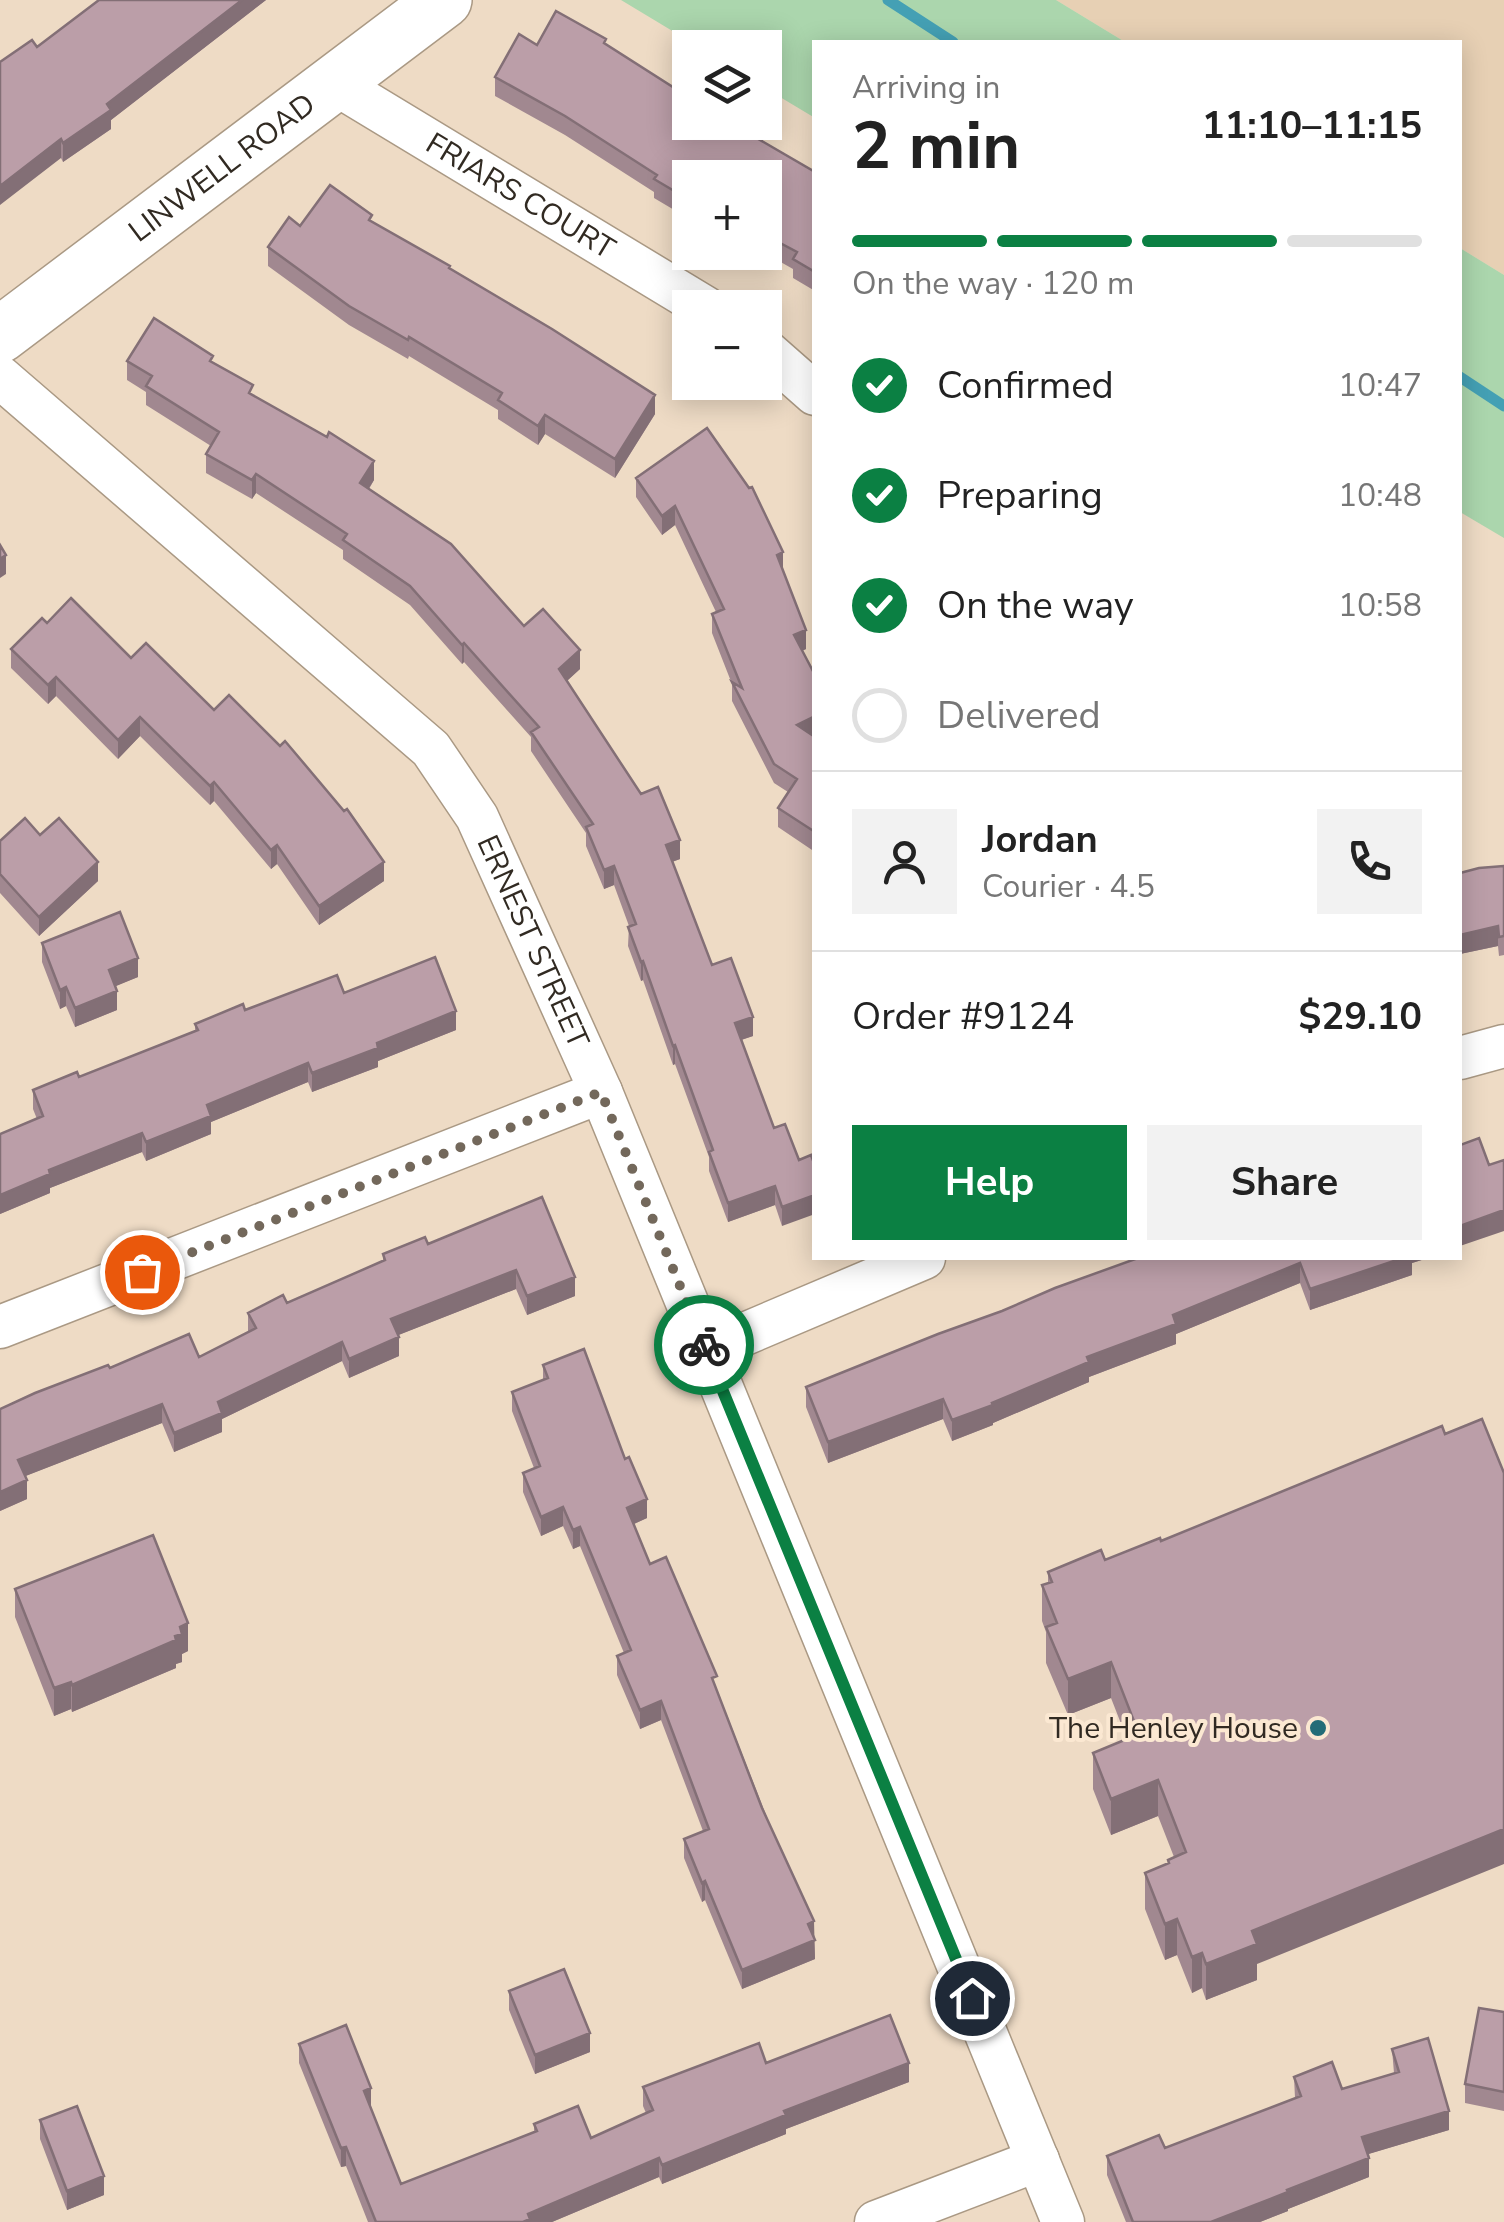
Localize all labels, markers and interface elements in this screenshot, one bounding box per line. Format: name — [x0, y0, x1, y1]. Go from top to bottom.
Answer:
map controls — [672, 30, 782, 400]
button: layers — [672, 30, 782, 140]
text: Arriving in — [852, 66, 1000, 109]
street label: LINWELL ROAD — [120, 84, 324, 251]
text: 11:10–11:15 — [1202, 100, 1422, 151]
text: 2 min — [852, 102, 1020, 191]
street label: FRIARS COURT — [418, 123, 623, 269]
button: + — [672, 160, 782, 270]
text: On the way · 120 m — [852, 262, 1134, 305]
button: − — [672, 290, 782, 400]
icon: check — [852, 358, 907, 413]
text: Confirmed — [937, 360, 1114, 411]
text: 10:47 — [1338, 364, 1422, 407]
icon: check — [852, 468, 907, 523]
text: Preparing — [937, 470, 1103, 521]
text: 10:48 — [1338, 474, 1422, 517]
icon: check — [852, 578, 907, 633]
text: On the way — [937, 580, 1133, 631]
text: 10:58 — [1338, 584, 1422, 627]
text: Delivered — [937, 690, 1101, 741]
button: person — [852, 809, 957, 914]
button: phone — [1317, 809, 1422, 914]
text: Jordan — [982, 814, 1098, 865]
street label: ERNEST STREET — [467, 828, 599, 1055]
text: Courier · 4.5 — [982, 865, 1155, 908]
text: Order #9124 — [852, 991, 1074, 1042]
text: $29.10 — [1299, 991, 1422, 1042]
button: Help — [852, 1125, 1127, 1240]
button: Share — [1147, 1125, 1422, 1240]
pin — [100, 1230, 185, 1315]
icon: bag — [115, 1245, 170, 1300]
courier — [654, 1295, 754, 1395]
icon: bike — [677, 1318, 732, 1373]
place label: The Henley House — [1049, 1708, 1298, 1749]
marker: The Henley House — [1307, 1717, 1329, 1739]
pin — [930, 1956, 1015, 2041]
icon: home — [945, 1971, 1000, 2026]

